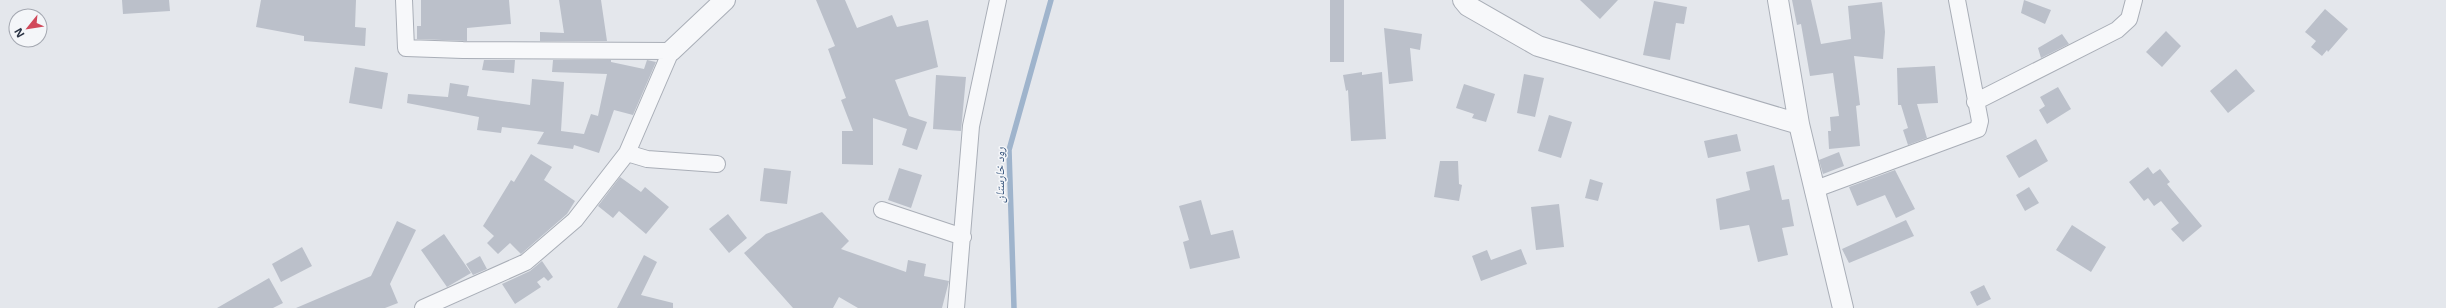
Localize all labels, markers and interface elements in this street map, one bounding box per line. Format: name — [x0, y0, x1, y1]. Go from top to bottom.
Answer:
north arrow — [8, 8, 48, 48]
text: N — [10, 26, 28, 41]
water label: رود خارستان — [991, 147, 1008, 203]

